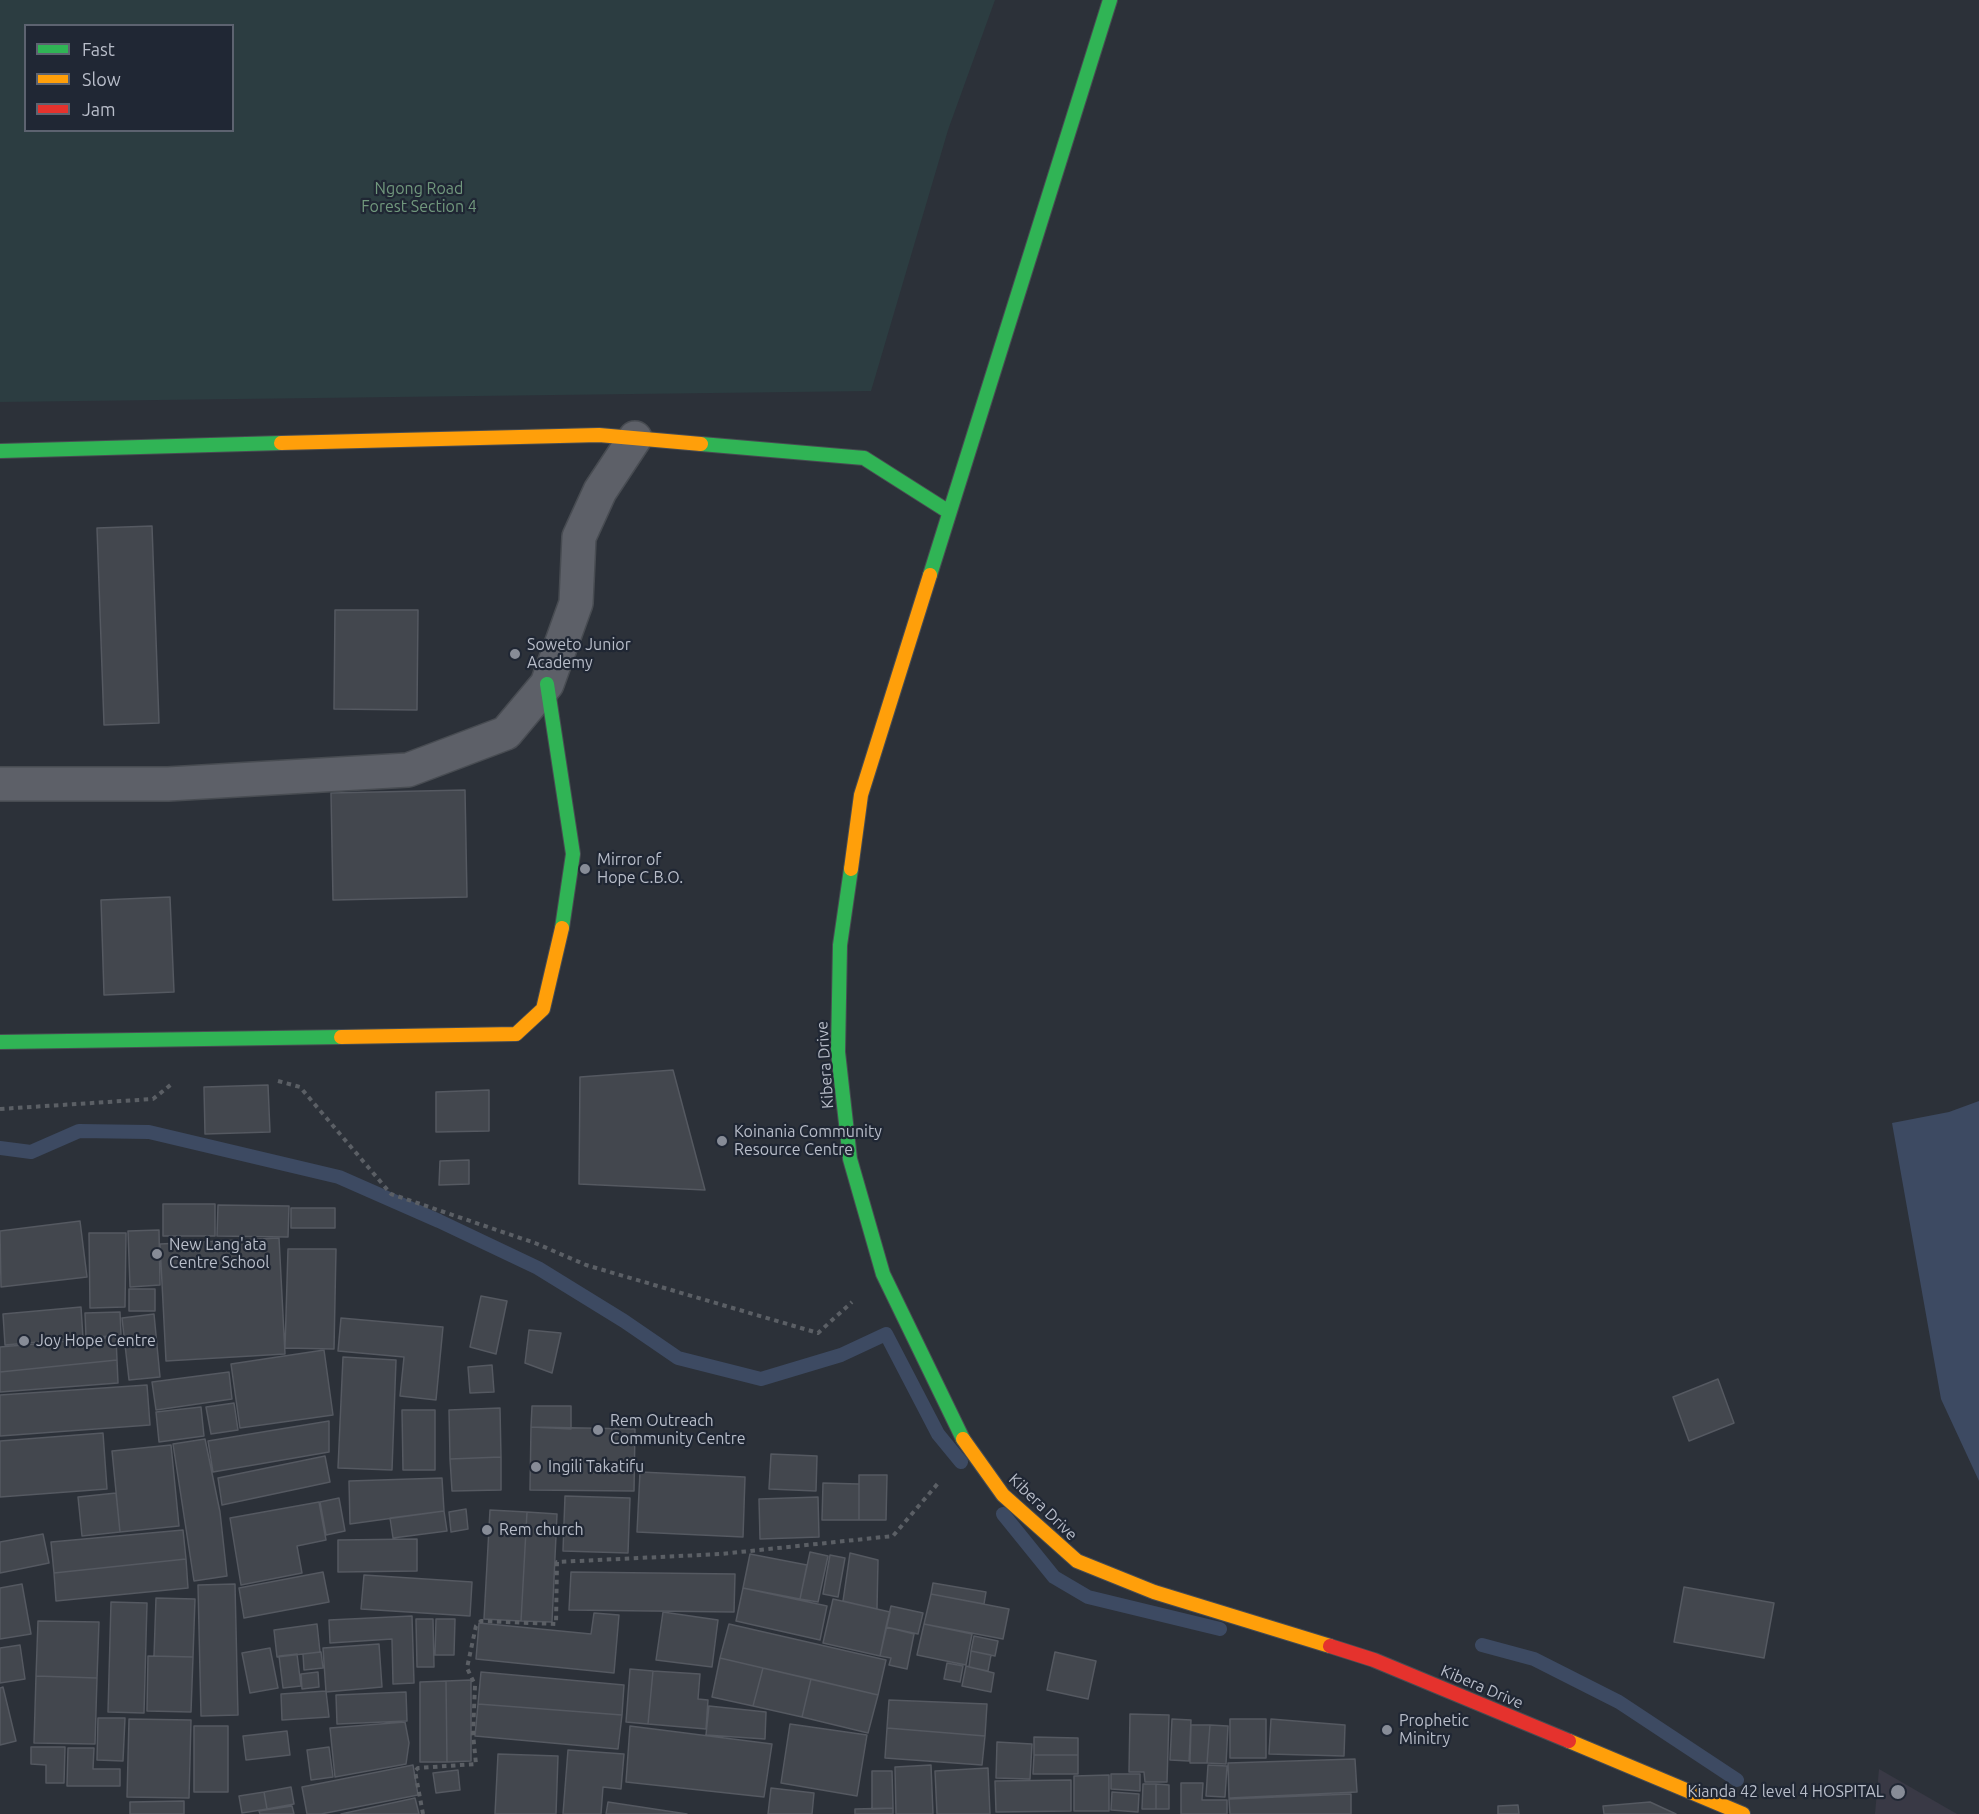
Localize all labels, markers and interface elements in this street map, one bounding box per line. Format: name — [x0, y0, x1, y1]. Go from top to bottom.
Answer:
legend — [24, 24, 234, 132]
text: Fast — [82, 39, 115, 59]
text: Slow — [82, 69, 121, 89]
text: Jam — [82, 99, 116, 119]
park label: Ngong Road Forest Section 4 — [361, 179, 477, 217]
place label: Soweto Junior Academy — [527, 635, 631, 673]
marker: Soweto Junior Academy — [508, 647, 522, 661]
place label: Mirror of Hope C.B.O. — [597, 850, 683, 888]
marker: Mirror of Hope C.B.O. — [578, 862, 592, 876]
street label: Kibera Drive — [812, 1020, 838, 1110]
place label: Koinania Community Resource Centre — [734, 1122, 882, 1160]
marker: Koinania Community Resource Centre — [715, 1134, 729, 1148]
place label: New Lang'ata Centre School — [169, 1235, 269, 1273]
marker: New Lang'ata Centre School — [150, 1247, 164, 1261]
place label: Joy Hope Centre — [36, 1331, 156, 1351]
marker: Joy Hope Centre — [17, 1334, 31, 1348]
place label: Rem Outreach Community Centre — [610, 1411, 746, 1449]
marker: Rem Outreach Community Centre — [591, 1423, 605, 1437]
place label: Ingili Takatifu — [548, 1457, 644, 1477]
marker: Ingili Takatifu — [529, 1460, 543, 1474]
street label: Kibera Drive — [1005, 1470, 1081, 1544]
place label: Rem church — [499, 1520, 584, 1540]
marker: Rem church — [480, 1523, 494, 1537]
street label: Kibera Drive — [1438, 1661, 1526, 1713]
place label: Prophetic Minitry — [1399, 1711, 1469, 1749]
marker: Prophetic Minitry — [1380, 1723, 1394, 1737]
place label: Kianda 42 level 4 HOSPITAL — [1687, 1782, 1884, 1802]
marker: Kianda 42 level 4 HOSPITAL — [1889, 1783, 1907, 1801]

